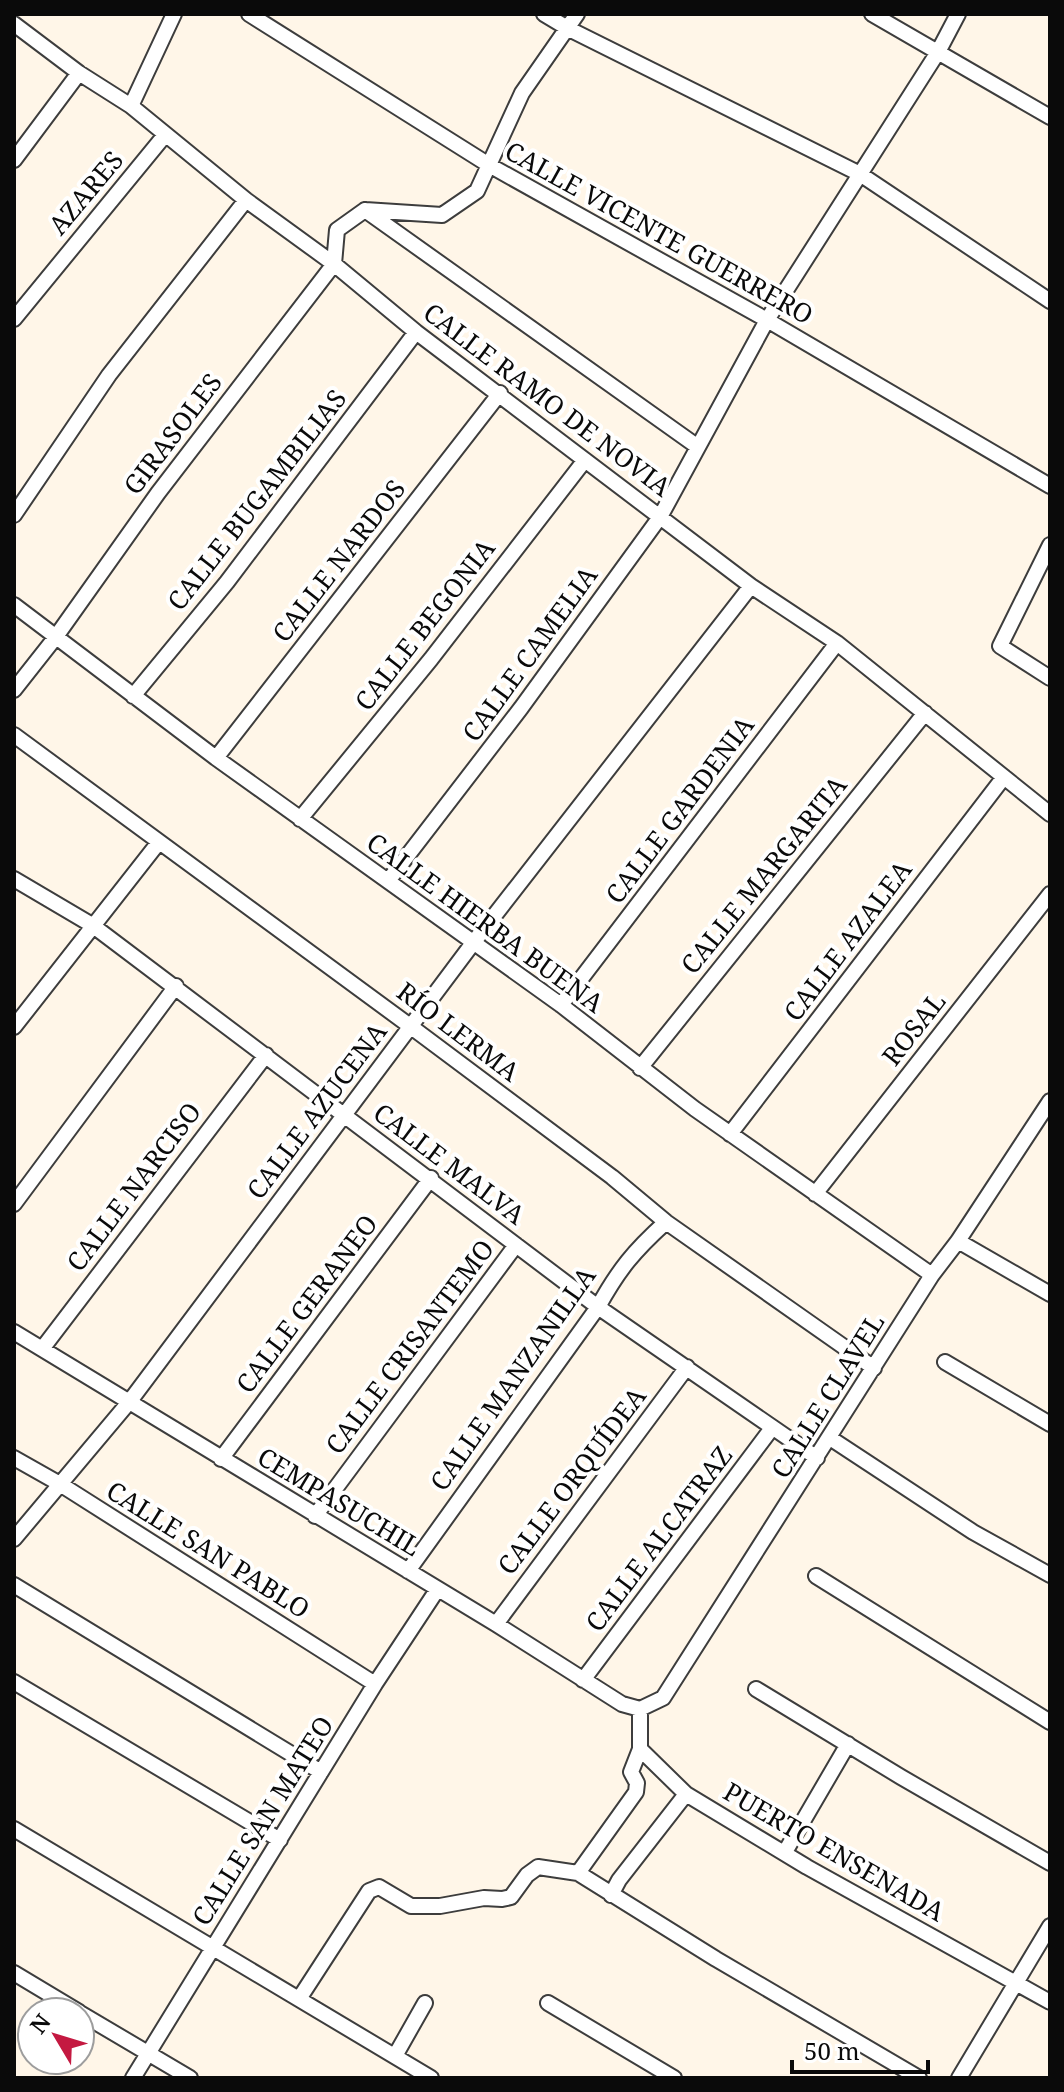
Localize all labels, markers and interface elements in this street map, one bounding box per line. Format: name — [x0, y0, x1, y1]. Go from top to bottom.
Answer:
street label: CALLE VICENTE GUERRERO — [499, 132, 820, 332]
street label: AZARES — [39, 143, 131, 242]
street label: CALLE RAMO DE NOVIA — [416, 294, 679, 505]
street label: GIRASOLES — [115, 365, 230, 502]
street label: CALLE BUGAMBILIAS — [158, 381, 354, 617]
street label: CALLE NARDOS — [263, 472, 413, 649]
street label: CALLE BEGONIA — [346, 531, 503, 718]
street label: CALLE CAMELIA — [453, 558, 605, 748]
street label: CALLE GARDENIA — [597, 708, 762, 911]
street label: CALLE MARGARITA — [672, 767, 855, 981]
street label: CALLE HIERBA BUENA — [360, 824, 612, 1021]
street label: CALLE AZALEA — [775, 852, 920, 1028]
street label: RÍO LERMA — [390, 973, 528, 1090]
street label: ROSAL — [873, 984, 953, 1073]
street label: CALLE AZUCENA — [238, 1014, 395, 1206]
street label: CALLE NARCISO — [58, 1094, 209, 1278]
street label: CALLE MALVA — [366, 1094, 533, 1232]
street label: CALLE GERANEO — [227, 1207, 385, 1400]
street label: CALLE CRISANTEMO — [317, 1232, 502, 1461]
street label: CALLE MANZANILLA — [421, 1259, 604, 1498]
street label: CALLE CLAVEL — [762, 1306, 892, 1485]
street label: CALLE ORQUÍDEA — [489, 1379, 654, 1582]
street label: CEMPASUCHIL — [251, 1438, 428, 1564]
street label: CALLE ALCATRAZ — [577, 1438, 740, 1639]
street label: CALLE SAN PABLO — [100, 1472, 317, 1626]
street label: CALLE SAN MATEO — [183, 1709, 341, 1932]
street label: PUERTO ENSENADA — [717, 1773, 952, 1930]
north arrow — [16, 1996, 96, 2076]
text: N — [22, 2007, 57, 2039]
scale bar — [792, 2024, 928, 2074]
text: 50 m — [804, 2034, 860, 2067]

